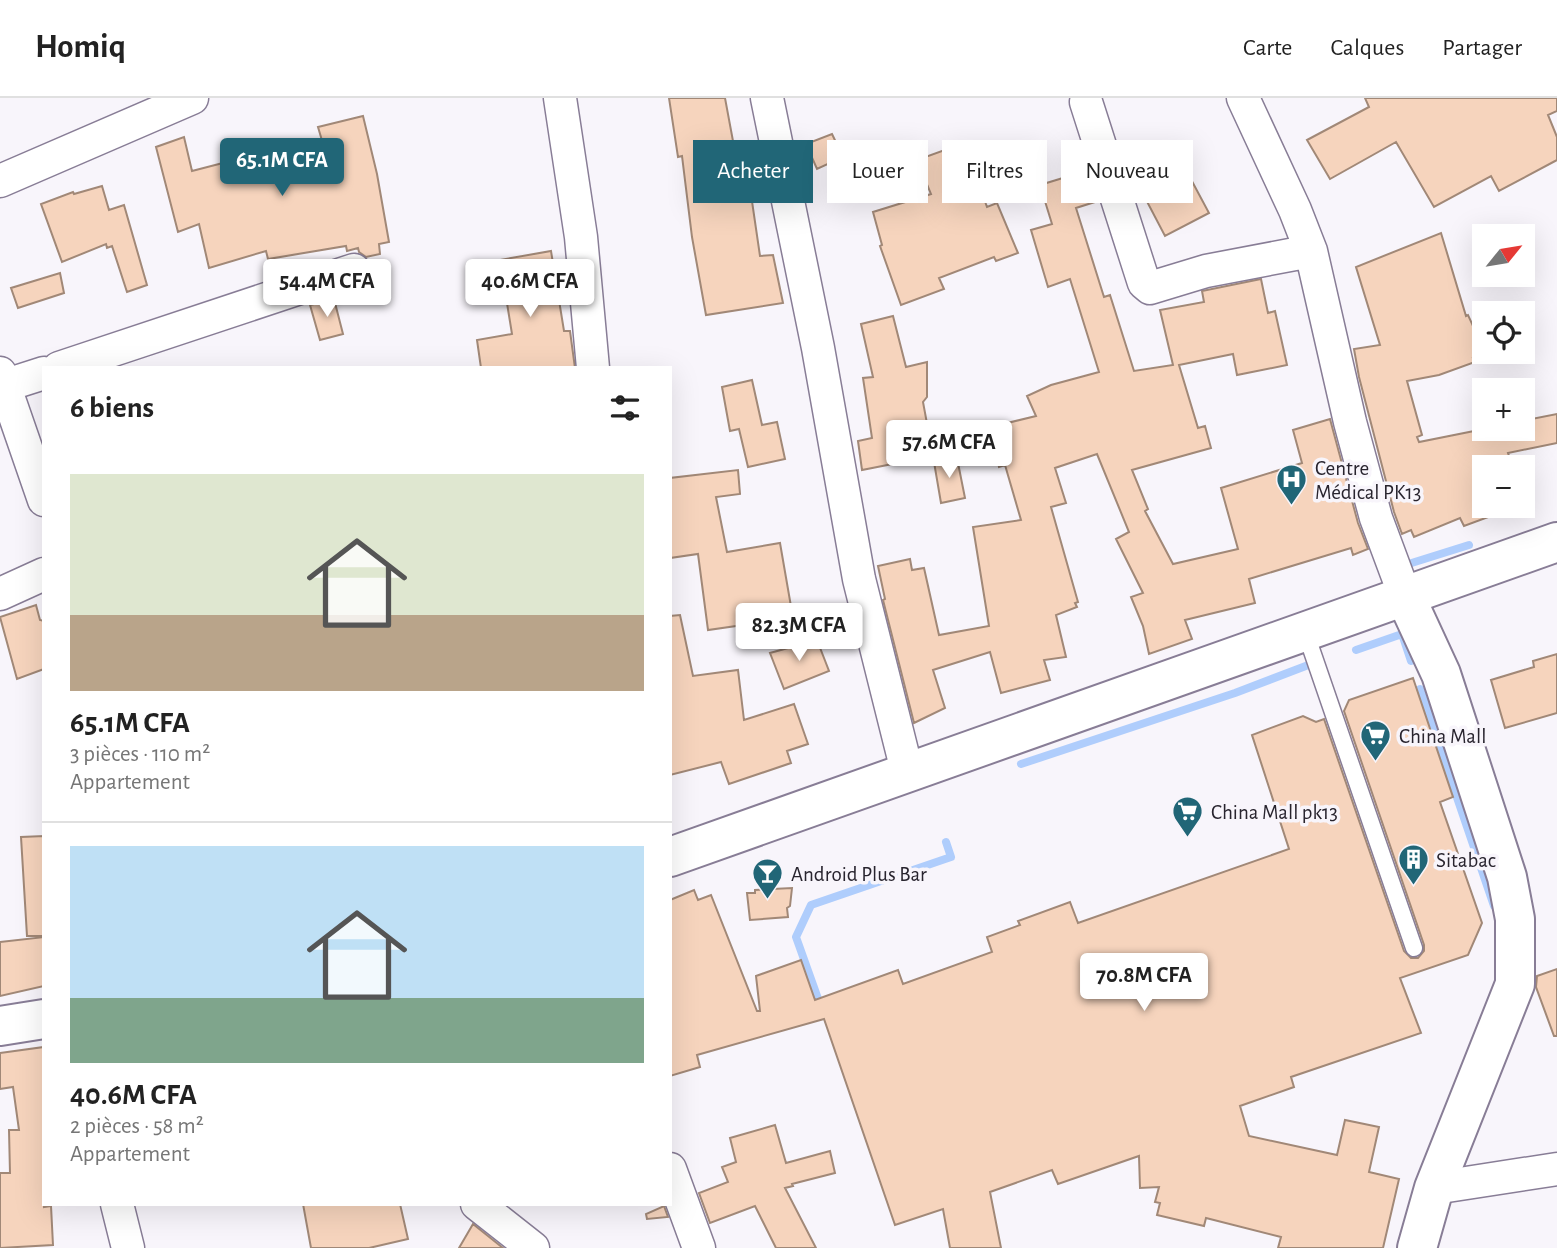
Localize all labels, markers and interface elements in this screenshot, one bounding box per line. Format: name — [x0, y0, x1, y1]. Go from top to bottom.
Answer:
text: Homiq — [35, 31, 126, 64]
text: Carte — [1243, 36, 1292, 60]
text: Calques — [1330, 36, 1404, 60]
text: Partager — [1442, 36, 1522, 60]
pin: 65.1M CFA — [202, 139, 362, 198]
chip: Acheter — [693, 140, 813, 203]
chip: Louer — [827, 140, 928, 203]
chip: Filtres — [942, 140, 1047, 203]
chip: Nouveau — [1061, 140, 1193, 203]
text: 65.1M CFA — [236, 149, 328, 172]
north arrow — [1472, 224, 1535, 287]
map controls — [1472, 224, 1535, 518]
pin: 54.4M CFA — [247, 260, 407, 319]
pin: 40.6M CFA — [450, 260, 610, 319]
text: 54.4M CFA — [279, 270, 375, 293]
text: 40.6M CFA — [481, 270, 579, 293]
button: locate — [1472, 301, 1535, 364]
button: + — [1472, 378, 1535, 441]
icon: filters — [606, 389, 644, 427]
text: 6 biens — [70, 393, 154, 423]
pin: 57.6M CFA — [869, 420, 1029, 480]
text: 57.6M CFA — [902, 431, 996, 454]
button: − — [1472, 455, 1535, 518]
place label: Centre Médical PK13 — [1315, 458, 1421, 503]
hospital icon: Centre Médical PK13 — [1275, 463, 1309, 507]
icon: home — [294, 520, 420, 646]
pin: 82.3M CFA — [719, 603, 879, 663]
text: 82.3M CFA — [752, 614, 846, 637]
text: 65.1M CFA — [70, 708, 190, 738]
supermarket icon: China Mall — [1359, 719, 1393, 763]
place label: China Mall — [1399, 726, 1486, 747]
text: 3 pièces · 110 m² — [70, 743, 210, 766]
text: Appartement — [70, 771, 190, 794]
supermarket icon: China Mall pk13 — [1171, 795, 1205, 839]
place label: China Mall pk13 — [1211, 802, 1338, 823]
building icon: Sitabac — [1396, 843, 1430, 887]
place label: Sitabac — [1436, 850, 1496, 871]
bar icon: Android Plus Bar — [751, 857, 785, 901]
place label: Android Plus Bar — [791, 864, 927, 885]
icon: home — [294, 892, 420, 1018]
pin: 70.8M CFA — [1064, 954, 1224, 1013]
text: 70.8M CFA — [1096, 964, 1192, 987]
text: 40.6M CFA — [70, 1080, 197, 1110]
text: 2 pièces · 58 m² — [70, 1115, 204, 1138]
text: Appartement — [70, 1143, 190, 1166]

